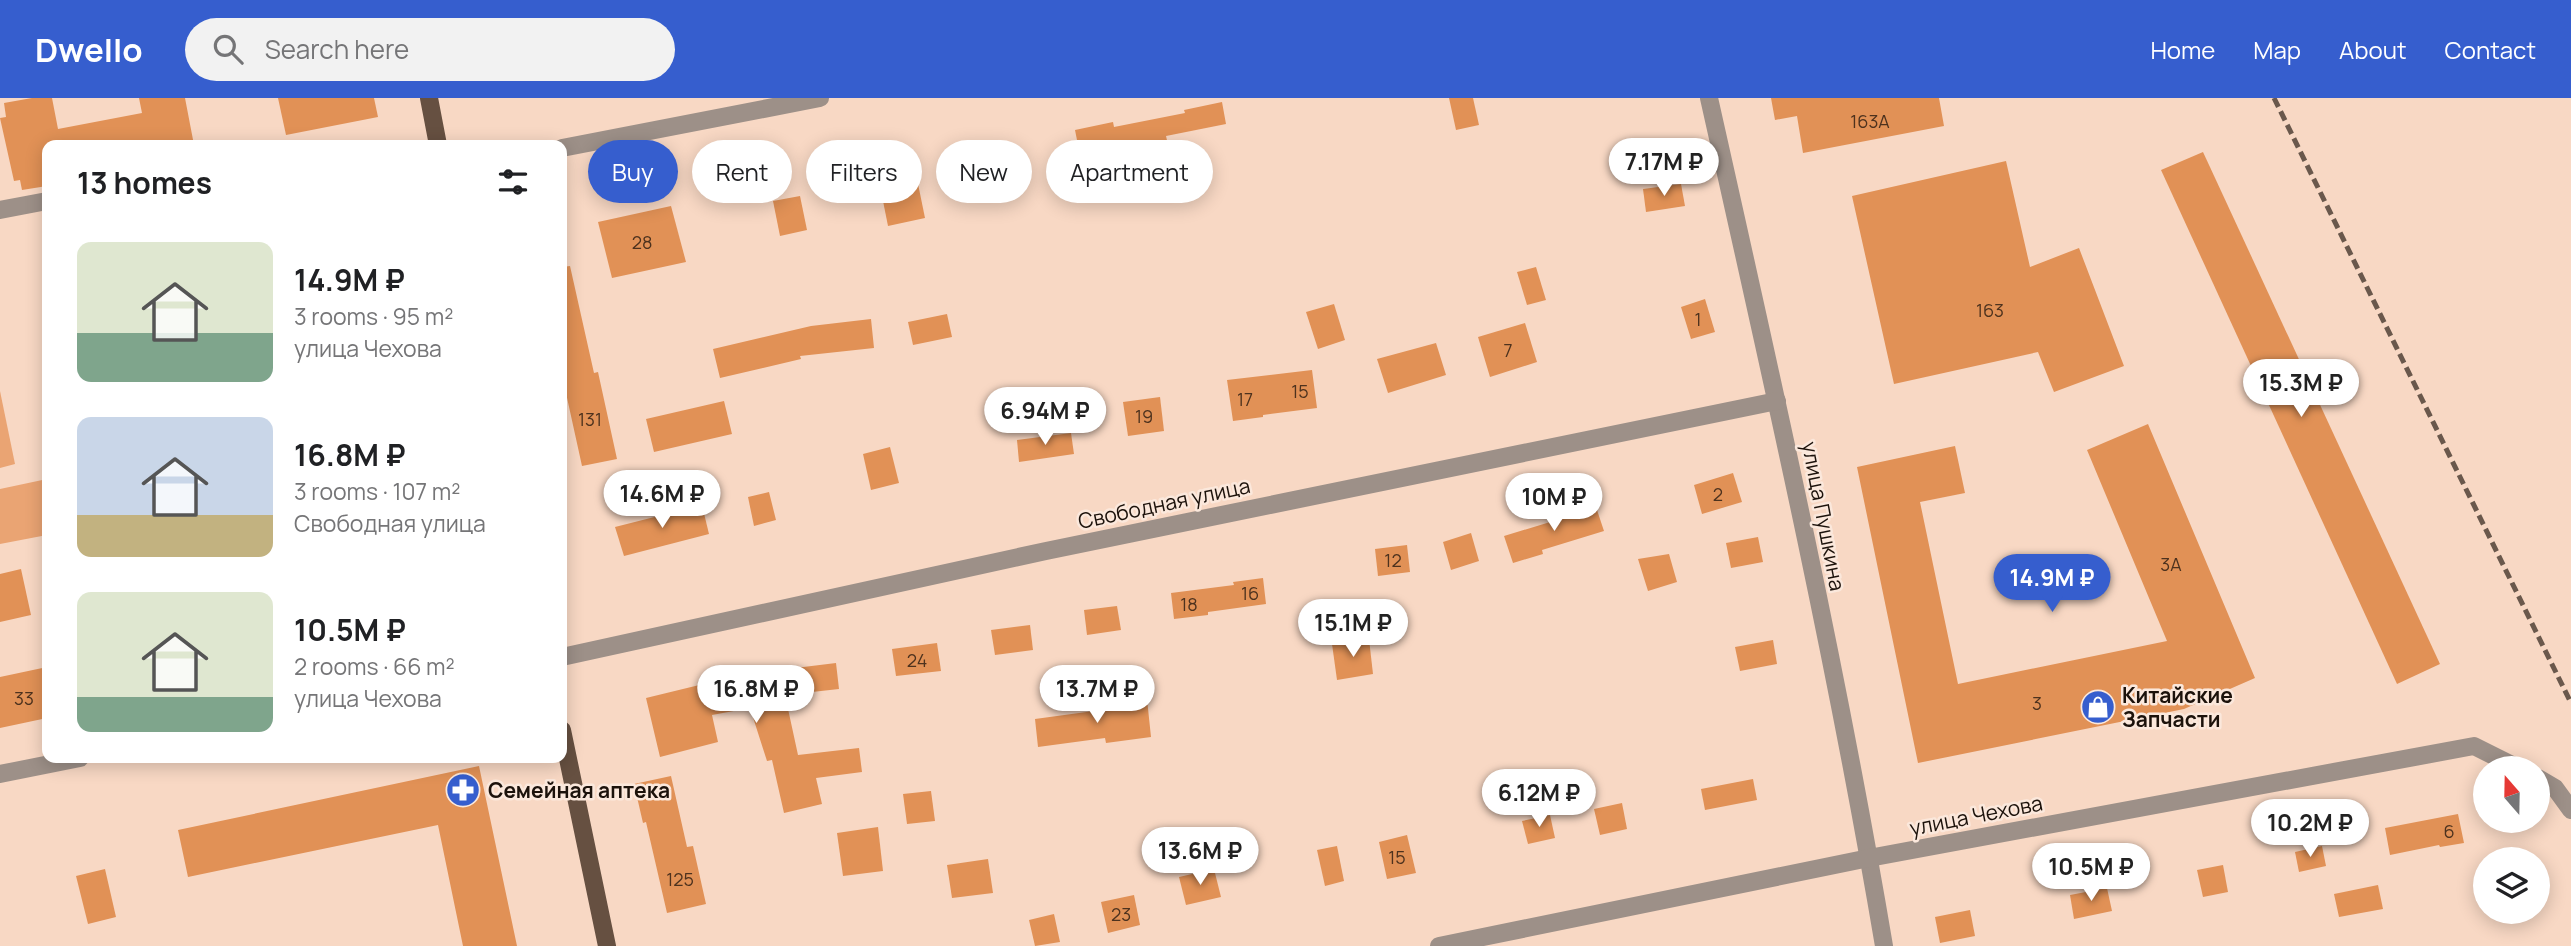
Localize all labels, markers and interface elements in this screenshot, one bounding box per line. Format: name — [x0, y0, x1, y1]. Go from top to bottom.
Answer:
search box — [185, 18, 675, 81]
text: Dwello — [35, 27, 143, 72]
icon: search — [209, 30, 247, 68]
text: Search here — [265, 31, 409, 67]
text: Home — [2150, 33, 2215, 66]
text: Map — [2253, 33, 2301, 66]
text: About — [2339, 33, 2407, 66]
text: Contact — [2445, 33, 2536, 66]
house number: 163А — [1850, 109, 1890, 133]
pin: 7.17M ₽ — [1599, 139, 1729, 198]
chip: Buy — [588, 140, 678, 203]
chip: Rent — [692, 140, 792, 203]
chip: Filters — [806, 140, 922, 203]
chip: New — [936, 140, 1032, 203]
chip: Apartment — [1046, 140, 1213, 203]
text: 7.17M ₽ — [1625, 145, 1703, 177]
text: 13 homes — [77, 162, 212, 203]
icon: filters — [494, 163, 532, 201]
house number: 28 — [632, 230, 652, 254]
text: 14.9M ₽ — [294, 259, 405, 300]
icon: home — [133, 270, 217, 354]
house number: 163 — [1976, 298, 2004, 322]
text: 3 rooms · 95 m² — [294, 300, 453, 332]
house number: 1 — [1694, 307, 1702, 331]
text: улица Чехова — [294, 332, 442, 364]
house number: 7 — [1503, 338, 1513, 362]
pin: 15.3M ₽ — [2236, 360, 2366, 419]
text: 15.3M ₽ — [2259, 366, 2343, 398]
house number: 15 — [1291, 379, 1309, 403]
house number: 17 — [1237, 387, 1253, 411]
pin: 6.94M ₽ — [980, 388, 1110, 447]
text: 6.94M ₽ — [1000, 394, 1090, 426]
house number: 19 — [1135, 404, 1153, 428]
house number: 131 — [578, 407, 602, 431]
text: 16.8M ₽ — [294, 434, 405, 475]
street label: улица Пушкина — [1796, 439, 1852, 593]
icon: home — [133, 445, 217, 529]
pin: 14.6M ₽ — [597, 470, 727, 530]
street label: Свободная улица — [1075, 471, 1253, 535]
pin: 10M ₽ — [1505, 474, 1603, 533]
text: 3 rooms · 107 m² — [294, 475, 460, 507]
text: 14.6M ₽ — [620, 477, 704, 509]
text: 10M ₽ — [1521, 480, 1587, 512]
house number: 2 — [1713, 482, 1723, 506]
text: Свободная улица — [294, 507, 486, 539]
house number: 12 — [1384, 548, 1402, 572]
house number: 3А — [2160, 552, 2182, 576]
pin: 14.9M ₽ — [1987, 554, 2117, 614]
text: 14.9M ₽ — [2010, 561, 2094, 593]
house number: 16 — [1241, 581, 1259, 605]
house number: 18 — [1180, 592, 1198, 616]
pin: 15.1M ₽ — [1288, 600, 1418, 659]
text: 15.1M ₽ — [1314, 606, 1392, 638]
text: 10.5M ₽ — [294, 609, 406, 650]
icon: home — [133, 620, 217, 704]
house number: 24 — [907, 648, 927, 672]
text: 2 rooms · 66 m² — [294, 650, 455, 682]
pin: 16.8M ₽ — [691, 666, 821, 725]
pin: 13.7M ₽ — [1032, 666, 1162, 725]
text: 16.8M ₽ — [713, 672, 799, 704]
text: 13.7M ₽ — [1056, 672, 1138, 704]
place label: Китайские Запчасти — [2122, 681, 2233, 733]
text: улица Чехова — [294, 682, 442, 714]
house number: 33 — [14, 686, 34, 710]
shop icon: Китайские Запчасти — [2079, 688, 2117, 726]
house number: 3 — [2032, 691, 2042, 715]
north arrow — [2473, 756, 2550, 833]
map controls — [2473, 756, 2550, 924]
pin: 6.12M ₽ — [1474, 770, 1604, 829]
pharmacy icon: Семейная аптека — [444, 771, 482, 809]
place label: Семейная аптека — [488, 776, 670, 804]
text: 6.12M ₽ — [1498, 776, 1580, 808]
street label: улица Чехова — [1907, 788, 2045, 842]
pin: 10.2M ₽ — [2245, 800, 2375, 859]
text: 10.2M ₽ — [2267, 806, 2353, 838]
house number: 6 — [2443, 819, 2455, 843]
pin: 13.6M ₽ — [1135, 828, 1265, 887]
text: 13.6M ₽ — [1158, 834, 1242, 866]
pin: 10.5M ₽ — [2026, 844, 2156, 903]
house number: 15 — [1388, 845, 1406, 869]
button: layers — [2473, 847, 2550, 924]
text: 10.5M ₽ — [2048, 850, 2134, 882]
house number: 125 — [666, 867, 694, 891]
house number: 23 — [1111, 902, 1131, 926]

